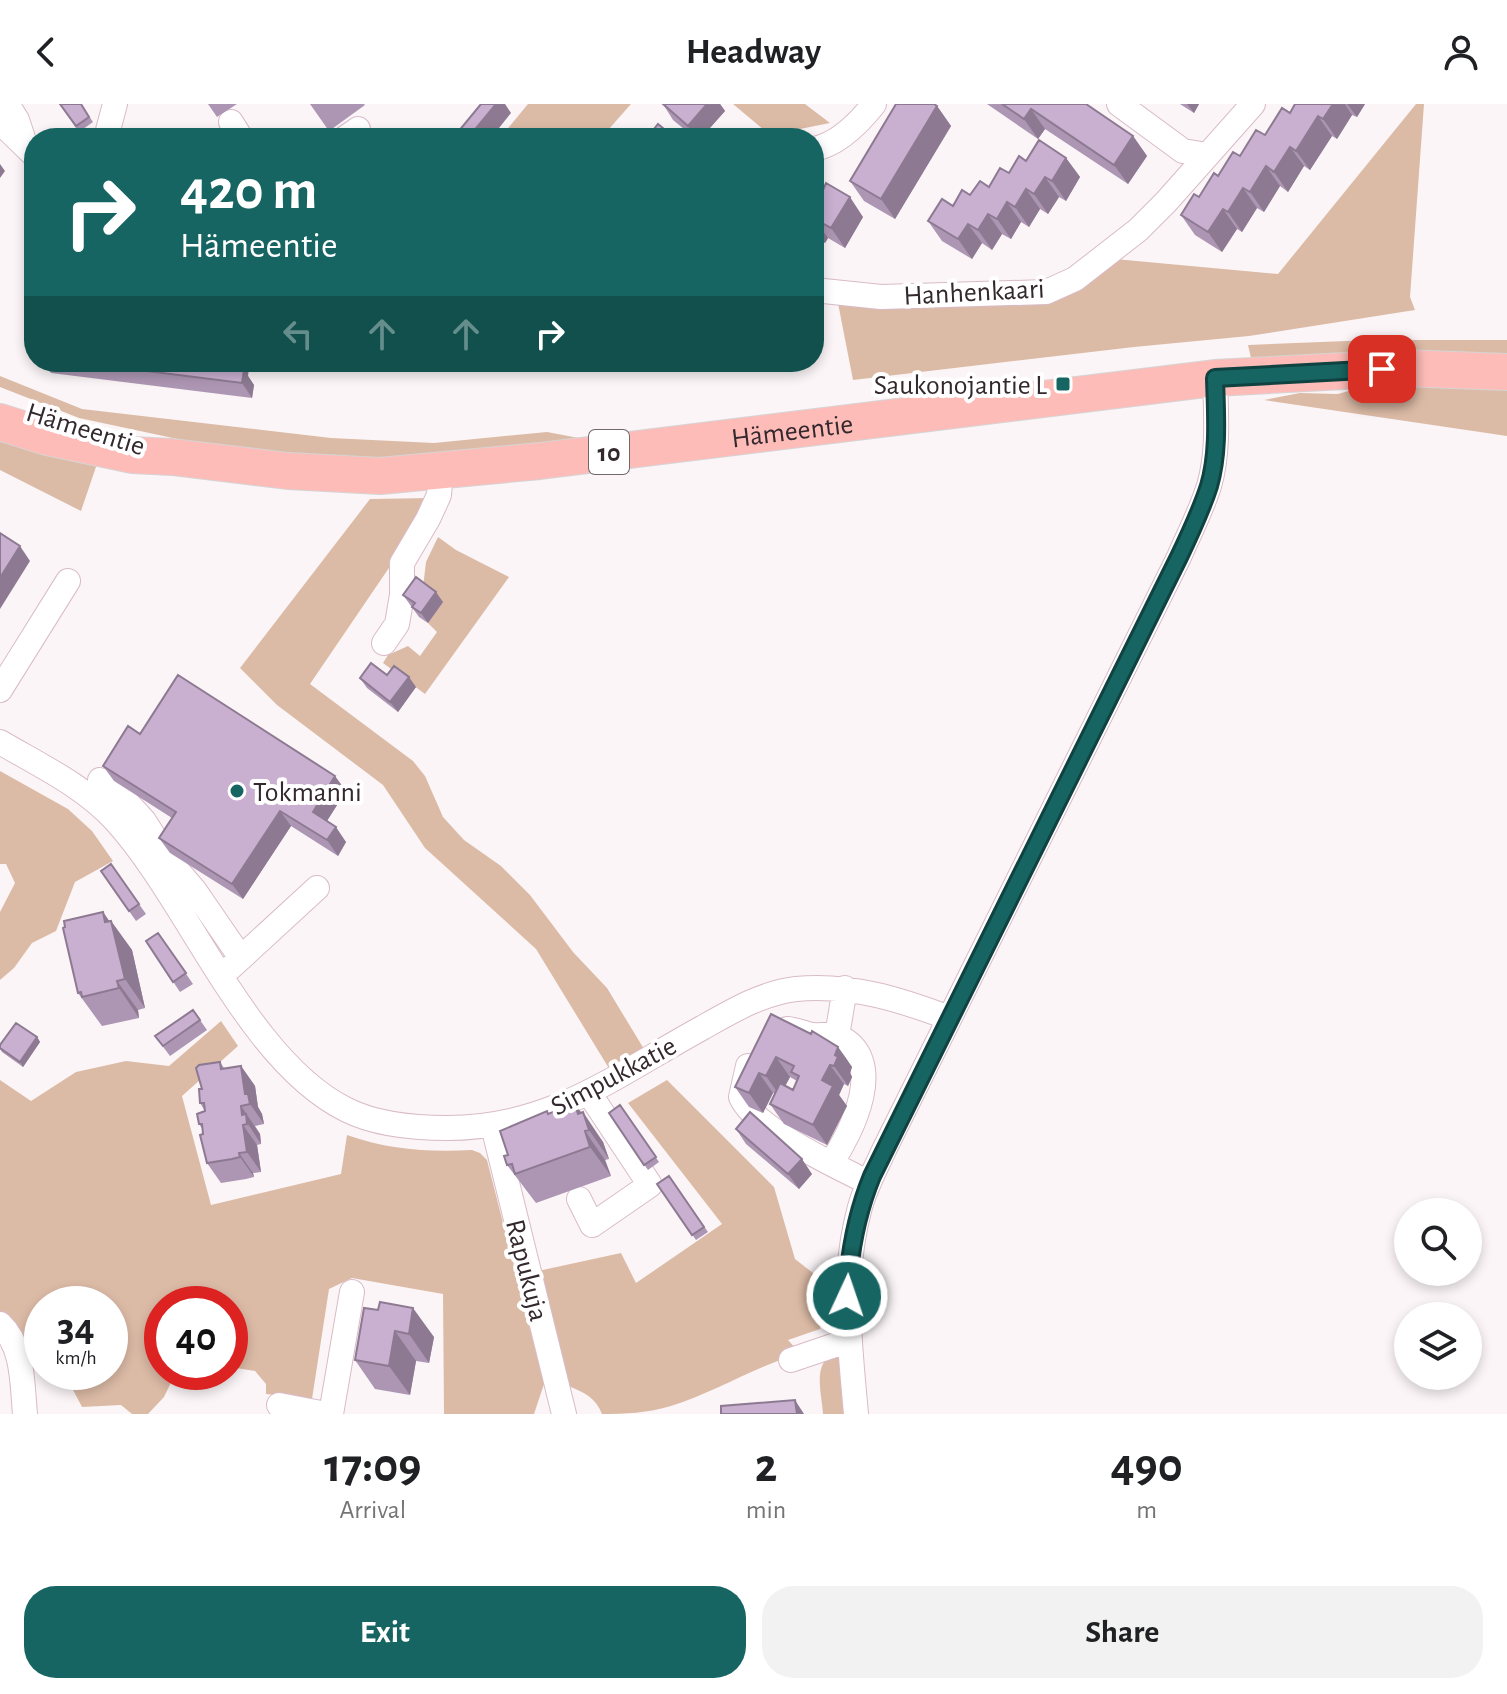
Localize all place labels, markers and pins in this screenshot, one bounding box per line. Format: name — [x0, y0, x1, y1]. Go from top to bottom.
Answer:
pin — [1348, 335, 1416, 403]
place label: Saukonojantie L — [874, 372, 1047, 400]
marker: Saukonojantie L — [1054, 375, 1072, 393]
place label: Tokmanni — [253, 779, 362, 807]
marker: Tokmanni — [228, 782, 246, 800]

